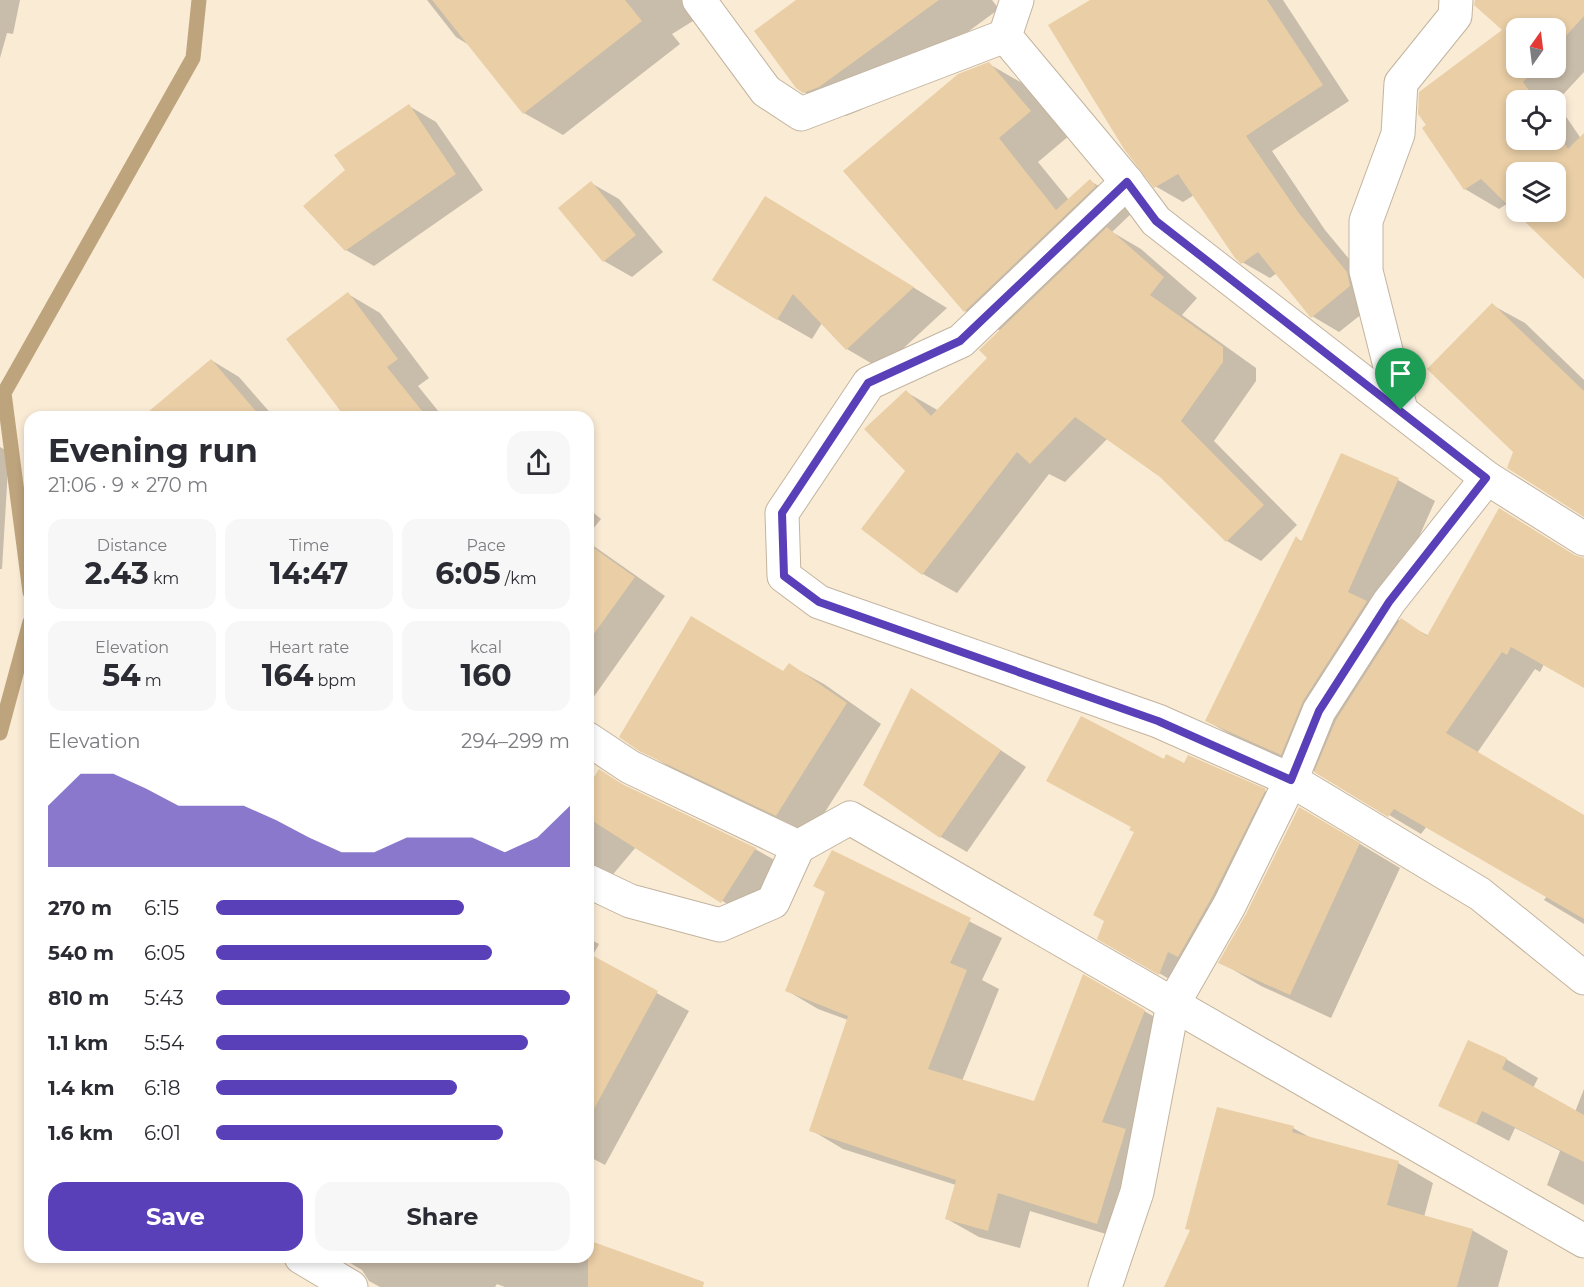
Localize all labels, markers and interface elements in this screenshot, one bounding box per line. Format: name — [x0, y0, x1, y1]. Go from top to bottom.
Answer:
north arrow — [1506, 18, 1566, 78]
map controls — [1506, 18, 1566, 222]
button: locate — [1506, 90, 1566, 150]
button: layers — [1506, 162, 1566, 222]
pin — [1375, 348, 1426, 410]
icon: arrive — [1384, 357, 1417, 390]
text: Evening run — [48, 430, 258, 470]
button: share — [507, 431, 570, 494]
text: 21:06 · 9 × 270 m — [48, 473, 208, 497]
text: Distance — [97, 536, 167, 555]
text: Time — [289, 536, 329, 555]
text: Pace — [466, 536, 506, 555]
text: 2.43 — [85, 555, 149, 592]
text: 14:47 — [270, 555, 348, 592]
text: 6:05 — [435, 555, 501, 592]
text: km — [149, 569, 179, 588]
text: /km — [501, 569, 537, 588]
text: Elevation — [95, 638, 169, 657]
text: Heart rate — [269, 638, 349, 657]
text: kcal — [470, 638, 502, 657]
text: 54 — [102, 657, 141, 694]
text: 164 — [262, 657, 313, 694]
text: 160 — [460, 657, 512, 694]
text: m — [141, 671, 162, 690]
text: bpm — [313, 671, 356, 690]
text: Elevation — [48, 729, 140, 753]
text: 294–299 m — [461, 729, 570, 753]
text: 270 m — [48, 896, 112, 920]
text: 6:15 — [144, 896, 179, 920]
text: 540 m — [48, 941, 114, 965]
text: 6:05 — [144, 941, 185, 965]
text: 810 m — [48, 986, 109, 1010]
text: 5:43 — [144, 986, 184, 1010]
text: 1.1 km — [48, 1031, 108, 1055]
text: 5:54 — [144, 1031, 184, 1055]
text: 1.4 km — [48, 1076, 115, 1100]
text: 6:18 — [144, 1076, 180, 1100]
text: 1.6 km — [48, 1121, 113, 1145]
text: 6:01 — [144, 1121, 181, 1145]
button: Save — [48, 1182, 303, 1251]
button: Share — [315, 1182, 570, 1251]

